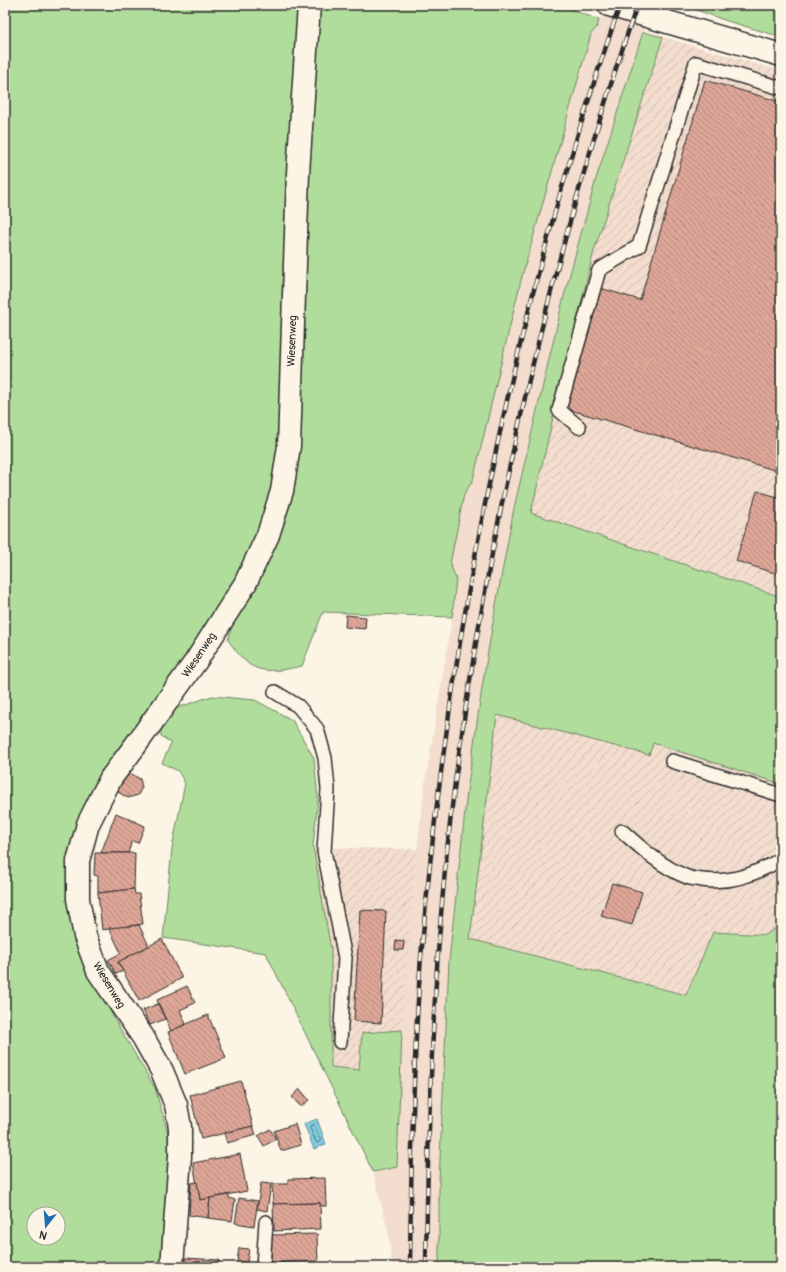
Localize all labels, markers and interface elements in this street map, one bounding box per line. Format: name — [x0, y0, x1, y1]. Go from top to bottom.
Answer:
street label: Wiesenweg — [285, 315, 299, 367]
street label: Wiesenweg — [179, 630, 219, 680]
street label: Wiesenweg — [90, 960, 128, 1011]
north arrow — [26, 1206, 66, 1246]
text: N — [37, 1228, 49, 1242]

